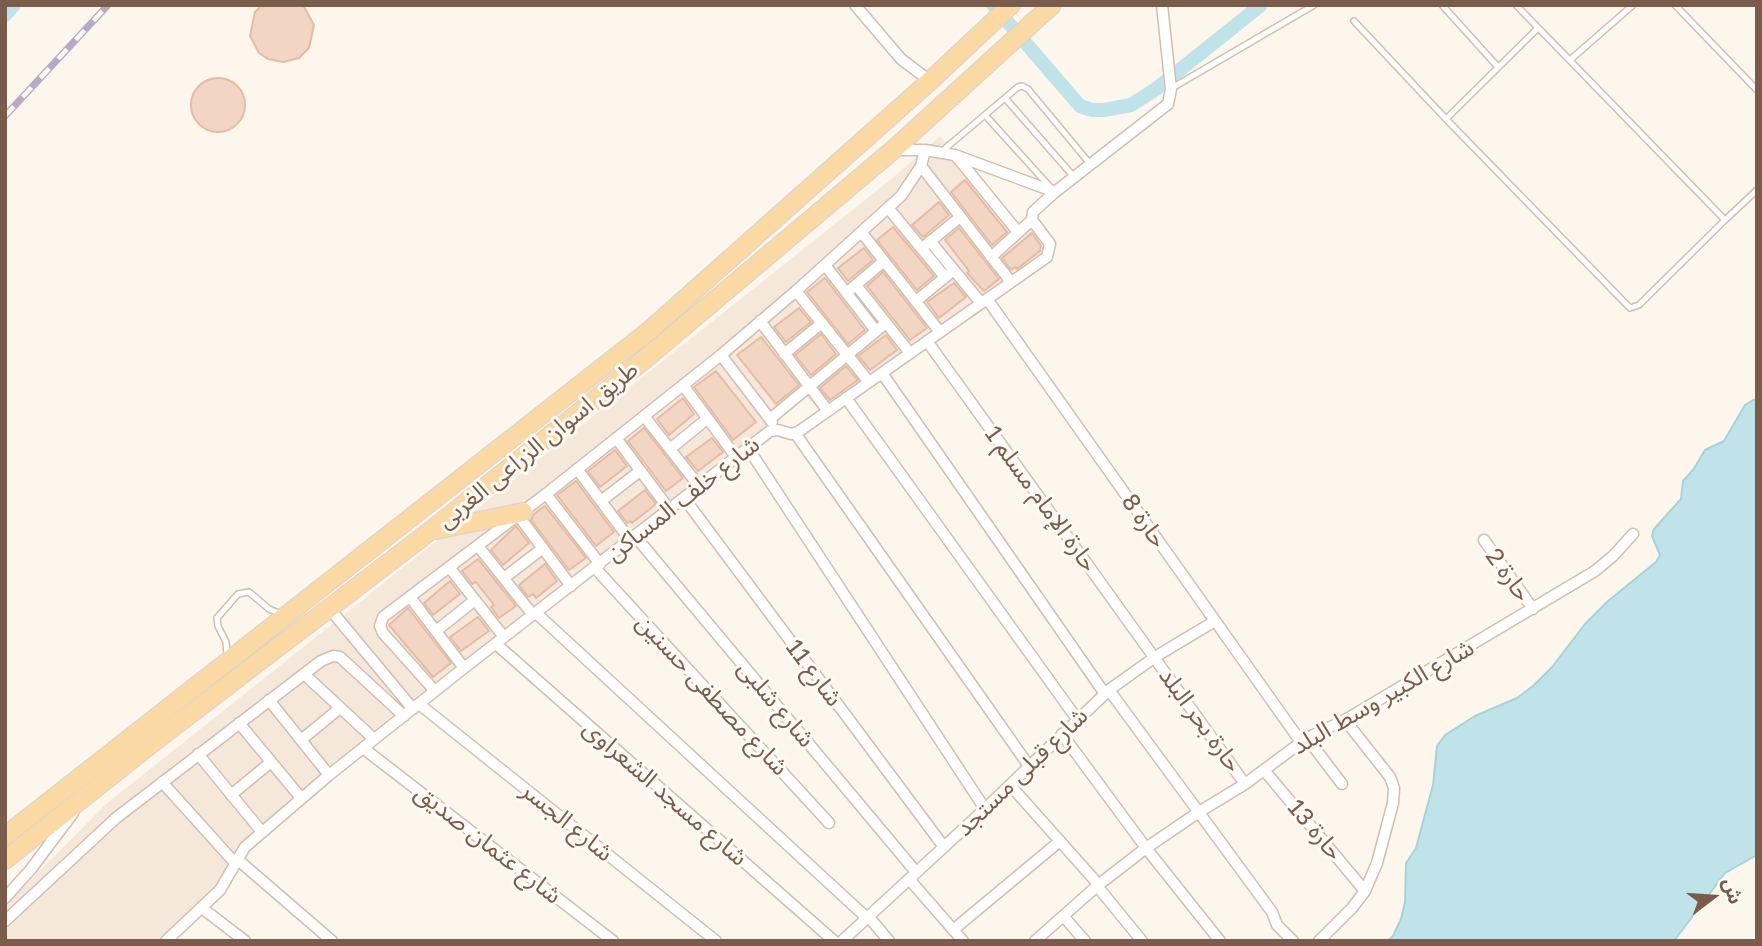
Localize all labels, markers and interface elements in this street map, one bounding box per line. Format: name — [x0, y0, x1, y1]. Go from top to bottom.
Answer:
street label: طريق اسوان الزراعى الغربى — [432, 355, 644, 535]
street label: حارة الإمام مسلم 1 — [979, 421, 1103, 577]
street label: شارع خلف المساكن — [600, 430, 766, 568]
street label: حارة 8 — [1115, 488, 1173, 554]
street label: حارة 2 — [1479, 543, 1537, 607]
street label: شارع مصطفى حسنين — [630, 608, 794, 782]
street label: شارع الكبير وسط البلد — [1287, 633, 1479, 761]
street label: شارع 11 — [780, 634, 848, 712]
street label: شارع شلبى — [731, 655, 821, 753]
street label: حارة بحر البلد — [1152, 662, 1248, 778]
street label: شارع قبلى مستجد — [950, 702, 1094, 842]
street label: شارع مسجد الشعراوى — [577, 714, 753, 872]
street label: شارع الجسر — [515, 776, 619, 868]
street label: شارع عثمان صديق — [409, 778, 567, 910]
street label: حارة 13 — [1281, 794, 1349, 866]
north arrow — [1678, 862, 1748, 932]
text: ش — [1719, 875, 1748, 907]

